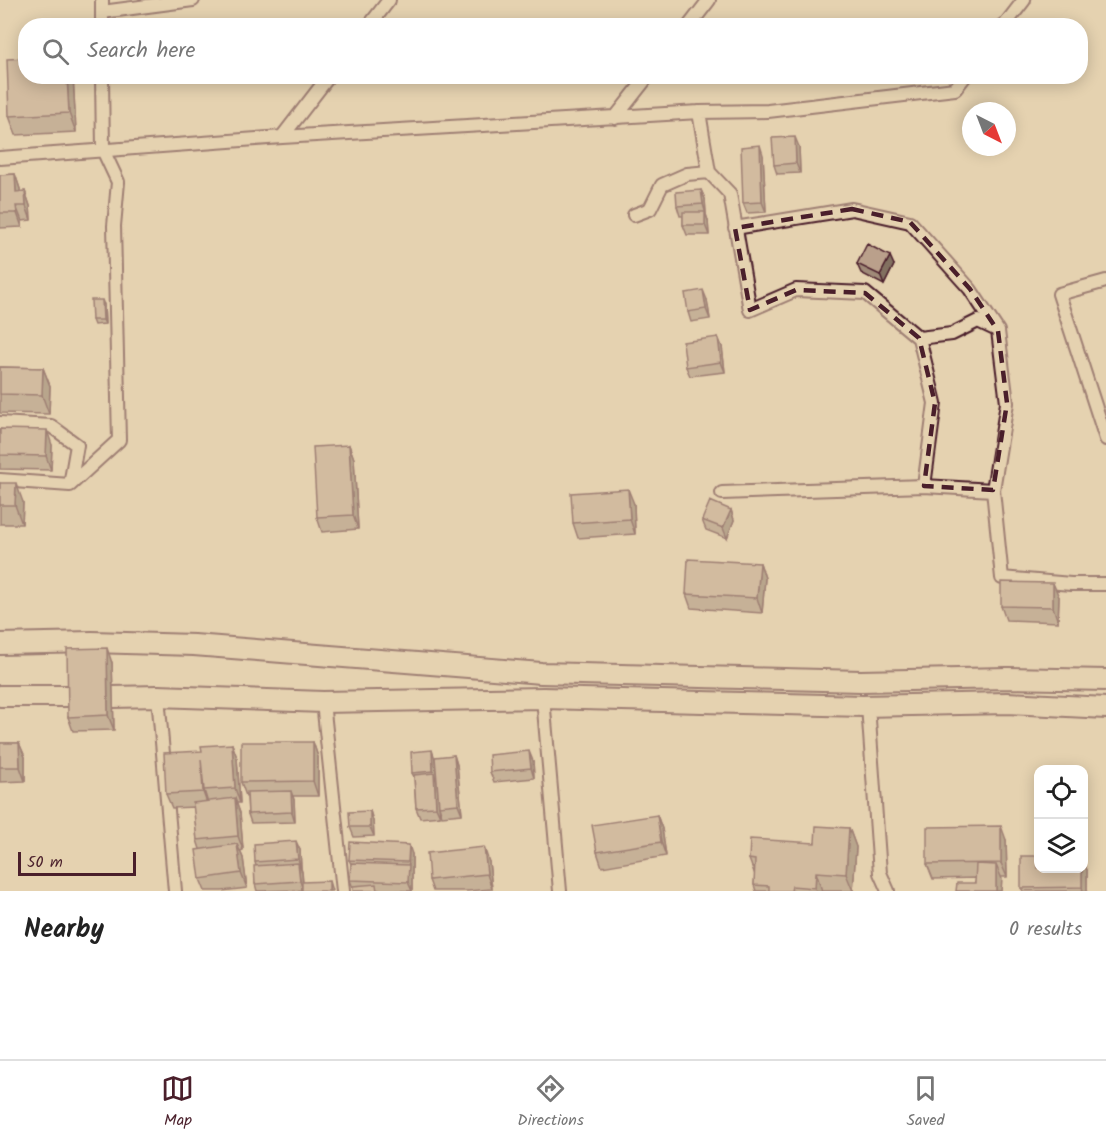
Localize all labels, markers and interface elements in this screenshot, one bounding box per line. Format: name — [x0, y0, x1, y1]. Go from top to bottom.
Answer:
search box — [18, 18, 1088, 84]
text: Search here — [87, 34, 195, 69]
icon: search — [39, 35, 72, 68]
north arrow — [962, 102, 1016, 156]
map controls — [1034, 765, 1088, 873]
button: locate — [1034, 765, 1088, 819]
button: layers — [1034, 819, 1088, 873]
scale bar — [18, 849, 136, 876]
text: 50 m — [27, 850, 63, 875]
text: Nearby — [24, 909, 104, 951]
text: 0 results — [1009, 914, 1082, 946]
tab: Map — [161, 1072, 194, 1133]
tab: Directions — [517, 1072, 584, 1133]
tab: Saved — [907, 1072, 945, 1133]

